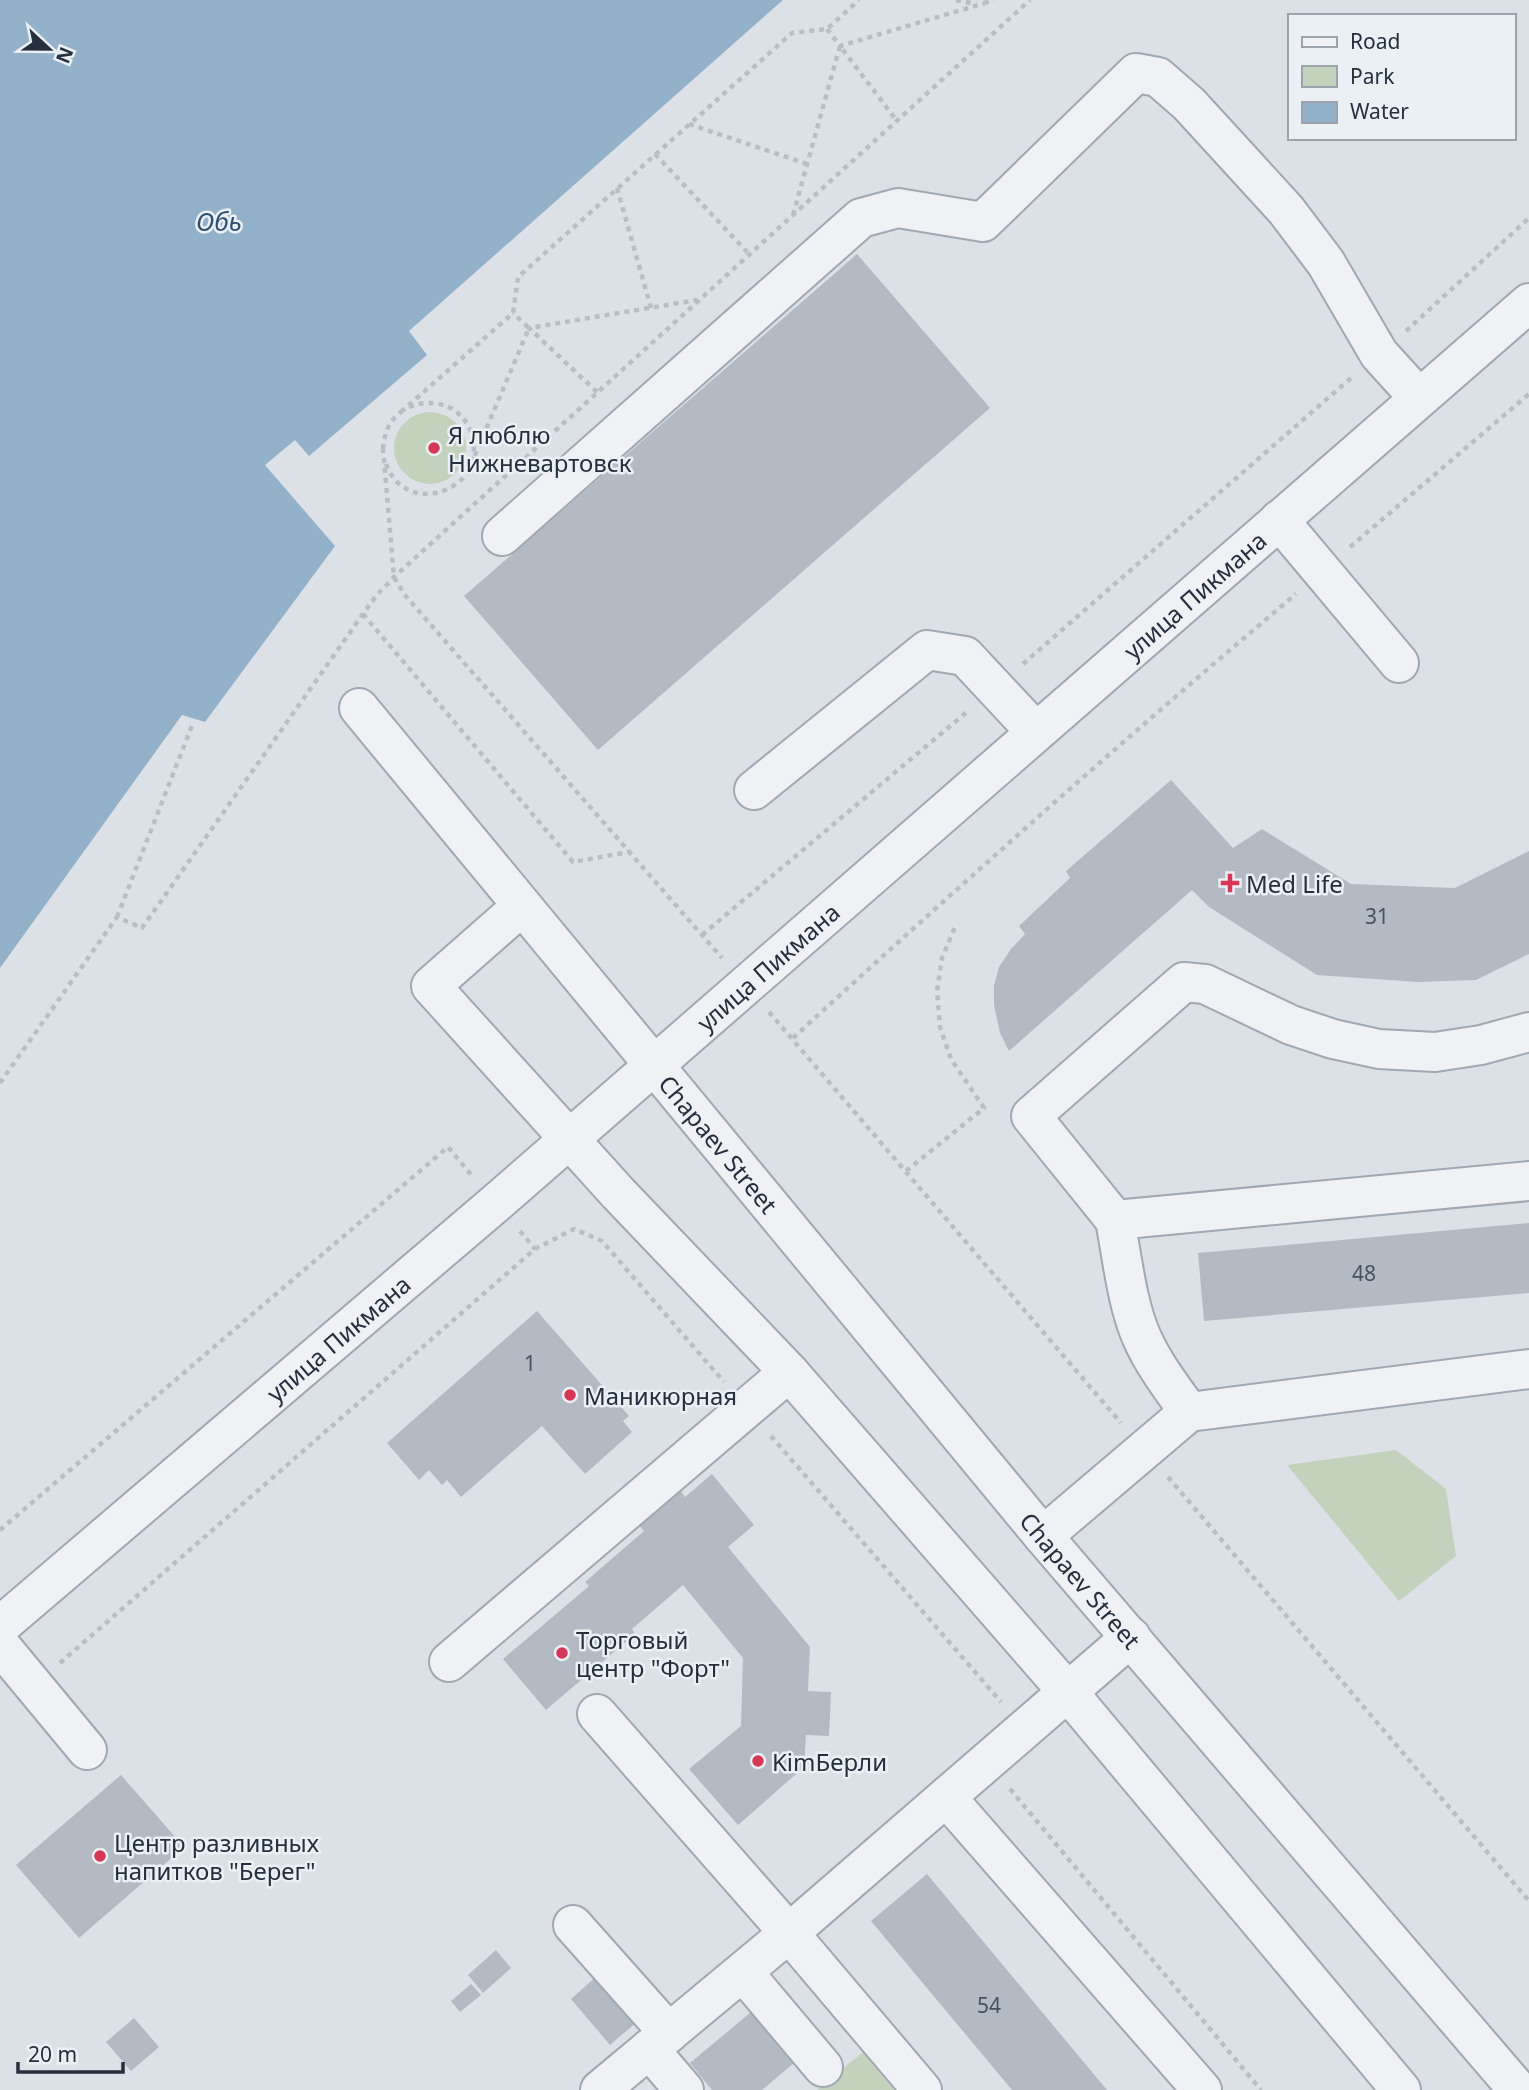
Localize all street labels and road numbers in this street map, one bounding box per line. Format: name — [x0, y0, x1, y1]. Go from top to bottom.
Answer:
street label: улица Пикмана — [1116, 523, 1273, 666]
street label: улица Пикмана — [689, 895, 846, 1038]
street label: Chapaev Street — [652, 1067, 786, 1220]
street label: улица Пикмана — [259, 1267, 417, 1409]
street label: Chapaev Street — [1013, 1505, 1149, 1656]

